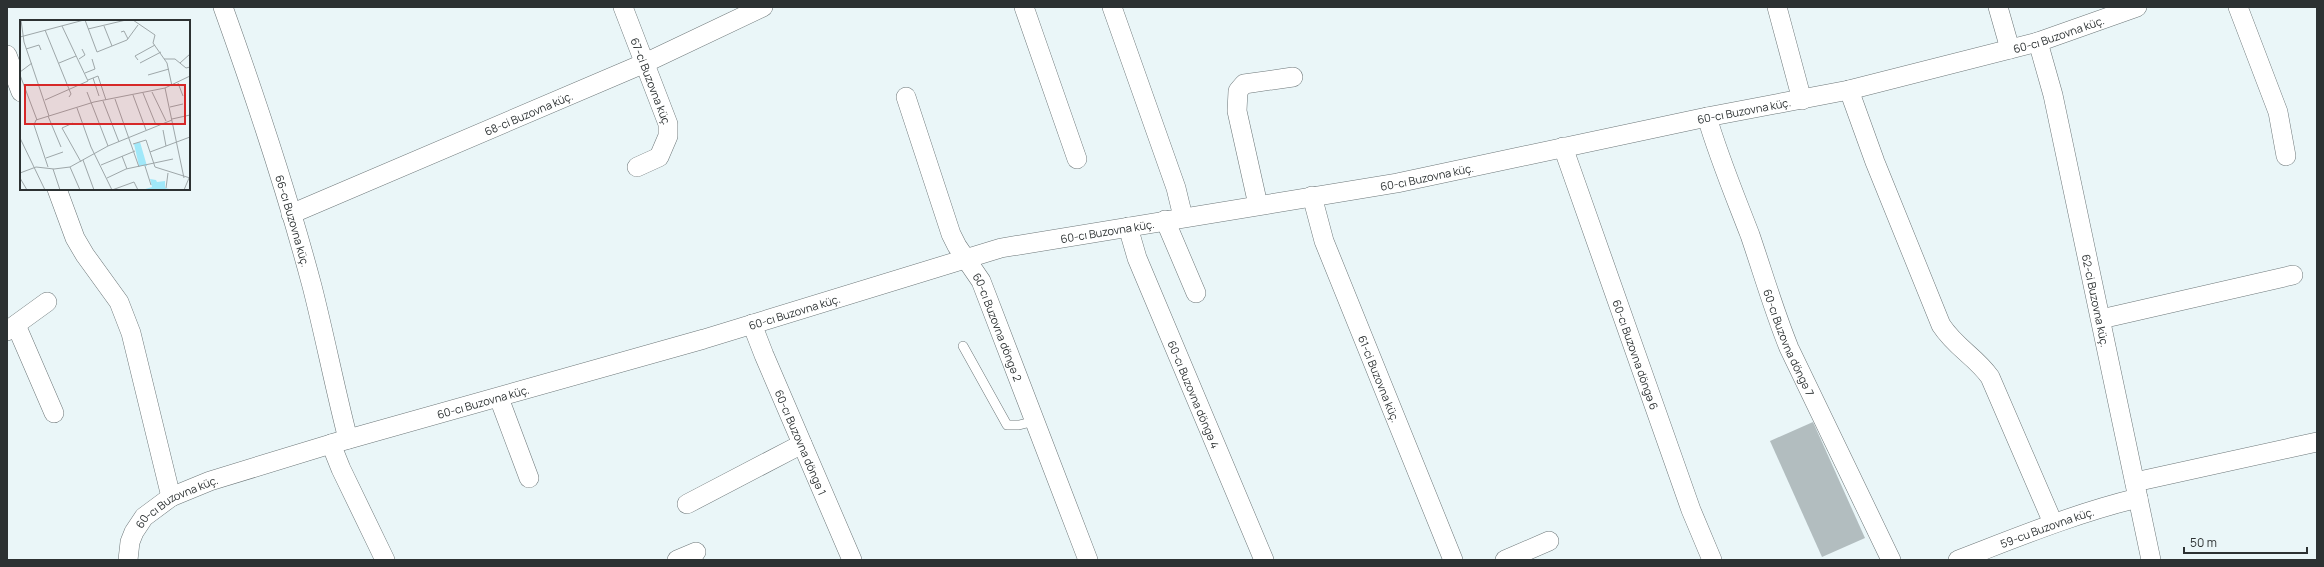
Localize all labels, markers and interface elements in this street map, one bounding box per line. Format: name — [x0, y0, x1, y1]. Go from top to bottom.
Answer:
street label: 60-cı Buzovna küç. — [2011, 12, 2106, 56]
inset map — [20, 20, 190, 190]
street label: 67-ci Buzovna küç. — [628, 35, 676, 126]
street label: 68-ci Buzovna küç. — [482, 87, 575, 138]
street label: 60-cı Buzovna küç. — [1696, 94, 1792, 126]
street label: 60-cı Buzovna küç. — [1379, 159, 1475, 193]
street label: 66-cı Buzovna küç. — [273, 173, 314, 268]
street label: 60-cı Buzovna küç. — [1059, 215, 1155, 246]
street label: 62-ci Buzovna küç. — [2079, 253, 2113, 348]
street label: 60-cı Buzovna döngə 2 — [970, 270, 1026, 383]
street label: 60-cı Buzovna döngə 7 — [1761, 287, 1818, 398]
street label: 60-cı Buzovna küç. — [747, 290, 842, 332]
street label: 60-cı Buzovna döngə 6 — [1610, 297, 1663, 412]
street label: 61-ci Buzovna küç. — [1355, 333, 1404, 424]
street label: 60-cı Buzovna döngə 4 — [1165, 338, 1224, 450]
street label: 60-cı Buzovna küç. — [435, 381, 531, 421]
street label: 60-cı Buzovna döngə 1 — [772, 387, 831, 497]
street label: 60-cı Buzovna küç. — [131, 472, 220, 531]
street label: 59-cu Buzovna küç. — [1998, 503, 2096, 551]
scale bar — [2184, 529, 2307, 555]
text: 50 m — [2190, 534, 2217, 551]

